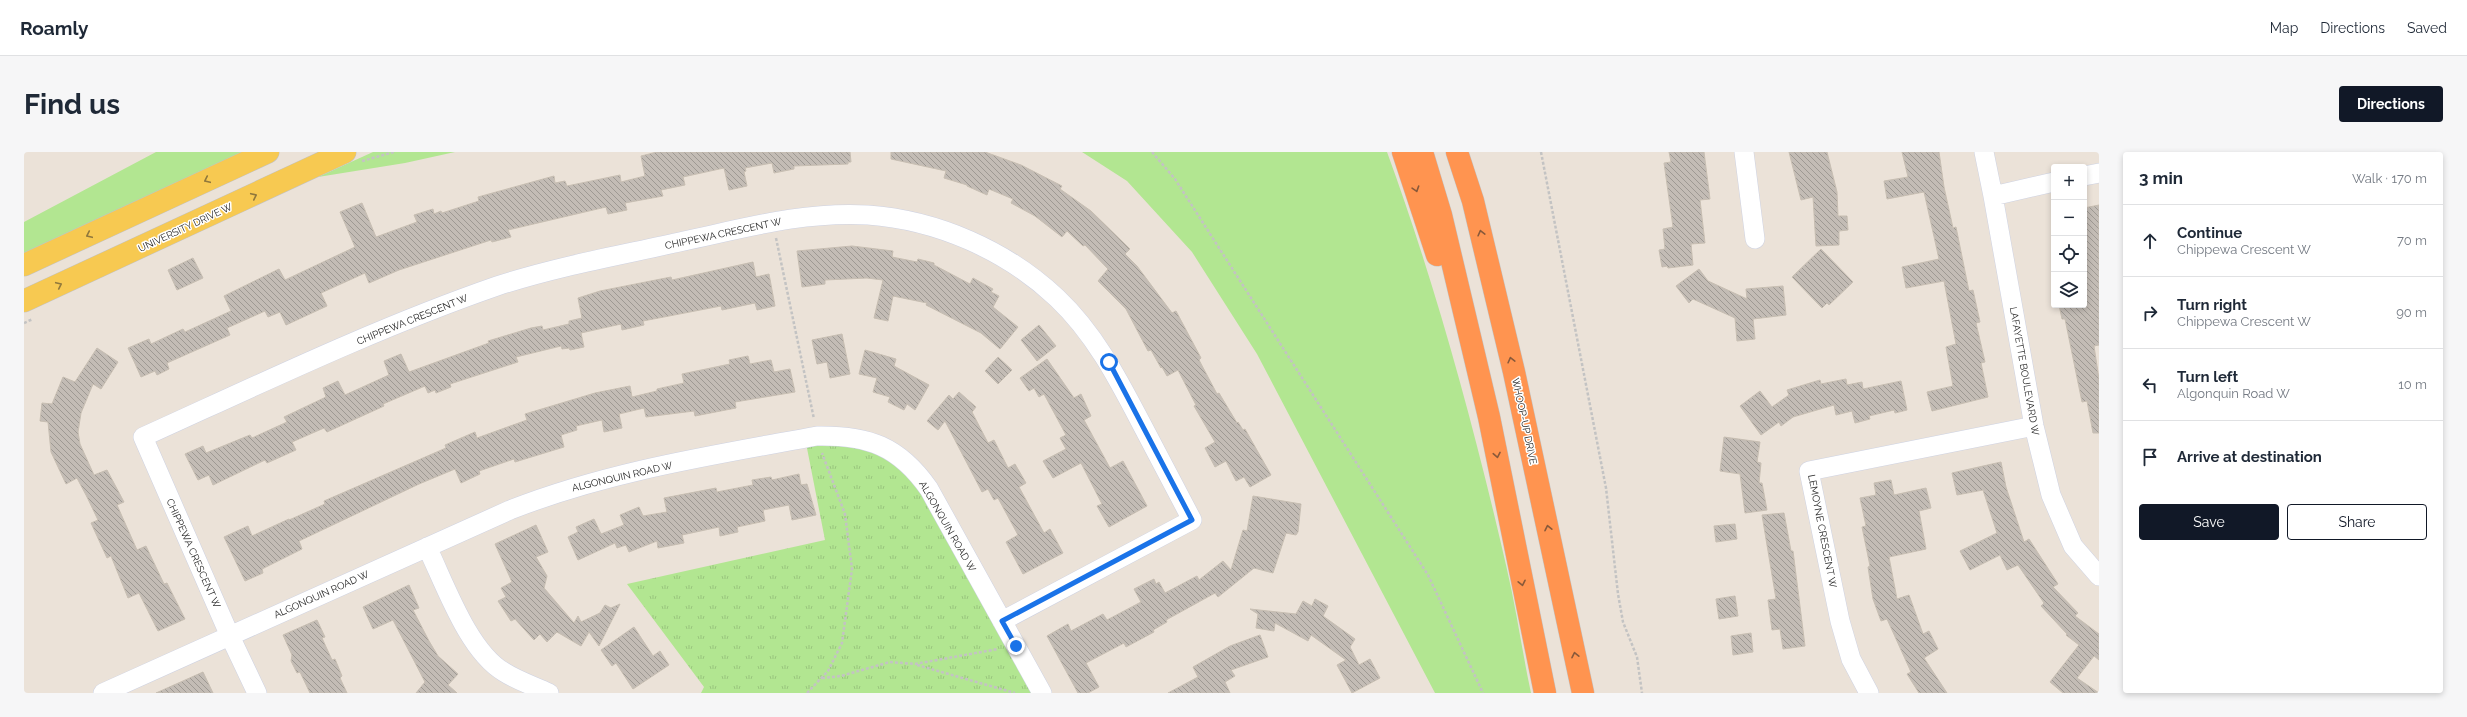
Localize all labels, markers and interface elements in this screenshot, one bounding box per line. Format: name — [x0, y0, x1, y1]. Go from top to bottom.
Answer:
text: Roamly — [20, 17, 88, 39]
text: Map — [2270, 20, 2298, 36]
text: Directions — [2320, 20, 2385, 36]
text: Saved — [2407, 20, 2447, 36]
button: Directions — [2339, 86, 2443, 122]
text: Find us — [24, 88, 120, 121]
map controls — [2051, 164, 2087, 308]
button: + — [2051, 164, 2087, 200]
text: 3 min — [2139, 168, 2183, 188]
text: Walk · 170 m — [2352, 171, 2427, 186]
one-way arrow — [204, 175, 212, 183]
one-way arrow — [1411, 185, 1420, 192]
one-way arrow — [250, 192, 257, 200]
button: − — [2051, 200, 2087, 236]
street label: UNIVERSITY DRIVE W — [137, 201, 234, 254]
street label: CHIPPEWA CRESCENT W — [664, 216, 783, 251]
text: Continue — [2177, 224, 2242, 242]
one-way arrow — [86, 230, 94, 238]
one-way arrow — [1477, 230, 1486, 237]
icon: ahead — [2139, 230, 2161, 252]
text: 70 m — [2397, 233, 2427, 248]
button: locate — [2051, 236, 2087, 272]
text: Chippewa Crescent W — [2177, 242, 2311, 257]
button: layers — [2051, 272, 2087, 308]
one-way arrow — [55, 282, 63, 290]
street label: CHIPPEWA CRESCENT W — [355, 292, 470, 347]
text: Turn right — [2177, 296, 2247, 314]
icon: right — [2139, 302, 2161, 324]
text: 90 m — [2396, 305, 2427, 320]
street label: LAFAYETTE BOULEVARD W — [2008, 306, 2041, 437]
text: Chippewa Crescent W — [2177, 314, 2311, 329]
route start — [1100, 353, 1118, 371]
one-way arrow — [1508, 356, 1516, 363]
text: Turn left — [2177, 368, 2238, 386]
icon: left — [2139, 374, 2161, 396]
street label: WHOOP-UP DRIVE — [1510, 377, 1539, 465]
text: 10 m — [2398, 377, 2427, 392]
text: Algonquin Road W — [2177, 386, 2290, 401]
icon: arrive — [2139, 446, 2161, 468]
text: Arrive at destination — [2177, 448, 2322, 466]
one-way arrow — [1492, 452, 1500, 458]
street label: ALGONQUIN ROAD W — [571, 459, 674, 493]
street label: LEMOYNE CRESCENT W — [1806, 473, 1839, 589]
street label: ALGONQUIN ROAD W — [917, 479, 978, 574]
street label: CHIPPEWA CRESCENT W — [164, 497, 223, 610]
button: Save — [2139, 504, 2279, 540]
button: Share — [2287, 504, 2427, 540]
one-way arrow — [1544, 525, 1552, 531]
street label: ALGONQUIN ROAD W — [272, 568, 371, 620]
one-way arrow — [1517, 580, 1525, 586]
route end — [1007, 637, 1025, 655]
one-way arrow — [1571, 652, 1579, 658]

